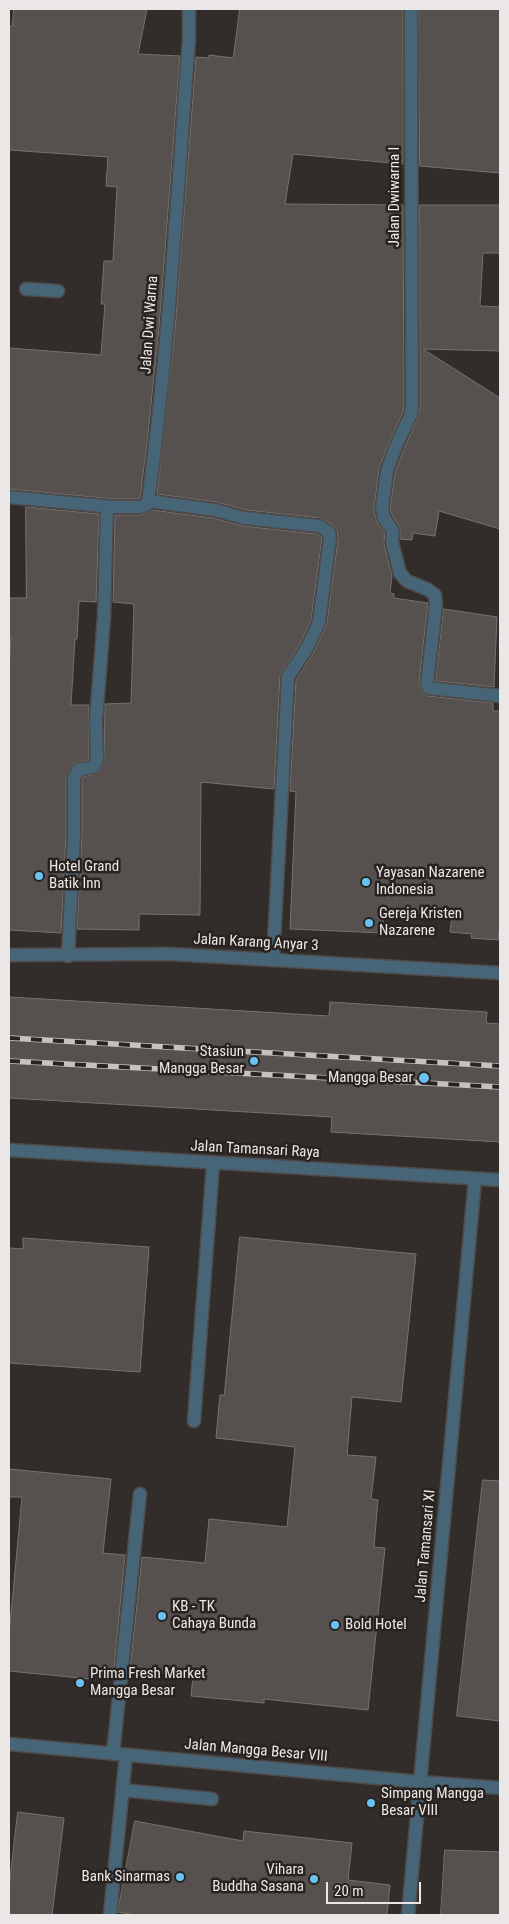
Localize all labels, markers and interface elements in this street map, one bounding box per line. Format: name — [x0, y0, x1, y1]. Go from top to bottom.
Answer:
street label: Jalan Dwiwarna I — [386, 147, 404, 247]
street label: Jalan Dwi Warna — [138, 275, 162, 375]
place label: Hotel Grand Batik Inn — [49, 858, 119, 893]
place label: Yayasan Nazarene Indonesia — [376, 864, 484, 899]
marker: Hotel Grand Batik Inn — [33, 870, 45, 882]
marker: Yayasan Nazarene Indonesia — [360, 876, 372, 888]
place label: Gereja Kristen Nazarene — [379, 905, 462, 940]
marker: Gereja Kristen Nazarene — [363, 917, 375, 929]
street label: Jalan Karang Anyar 3 — [193, 931, 319, 955]
place label: Stasiun Mangga Besar — [159, 1043, 244, 1078]
marker: Stasiun Mangga Besar — [248, 1055, 260, 1067]
place label: Mangga Besar — [328, 1069, 413, 1087]
marker: Mangga Besar — [417, 1071, 431, 1085]
street label: Jalan Tamansari Raya — [190, 1138, 320, 1162]
street label: Jalan Tamansari XI — [412, 1489, 440, 1603]
place label: KB - TK Cahaya Bunda — [172, 1598, 256, 1633]
marker: KB - TK Cahaya Bunda — [156, 1610, 168, 1622]
place label: Bold Hotel — [345, 1616, 407, 1634]
marker: Bold Hotel — [329, 1619, 341, 1631]
place label: Prima Fresh Market Mangga Besar — [90, 1665, 205, 1700]
marker: Prima Fresh Market Mangga Besar — [74, 1677, 86, 1689]
street label: Jalan Mangga Besar VIII — [184, 1736, 328, 1766]
place label: Simpang Mangga Besar VIII — [381, 1785, 484, 1820]
marker: Simpang Mangga Besar VIII — [365, 1797, 377, 1809]
place label: Vihara Buddha Sasana — [212, 1861, 304, 1896]
place label: Bank Sinarmas — [82, 1868, 170, 1886]
marker: Bank Sinarmas — [174, 1871, 186, 1883]
scale bar — [329, 1872, 424, 1904]
marker: Vihara Buddha Sasana — [308, 1873, 320, 1885]
text: 20 m — [334, 1882, 364, 1900]

